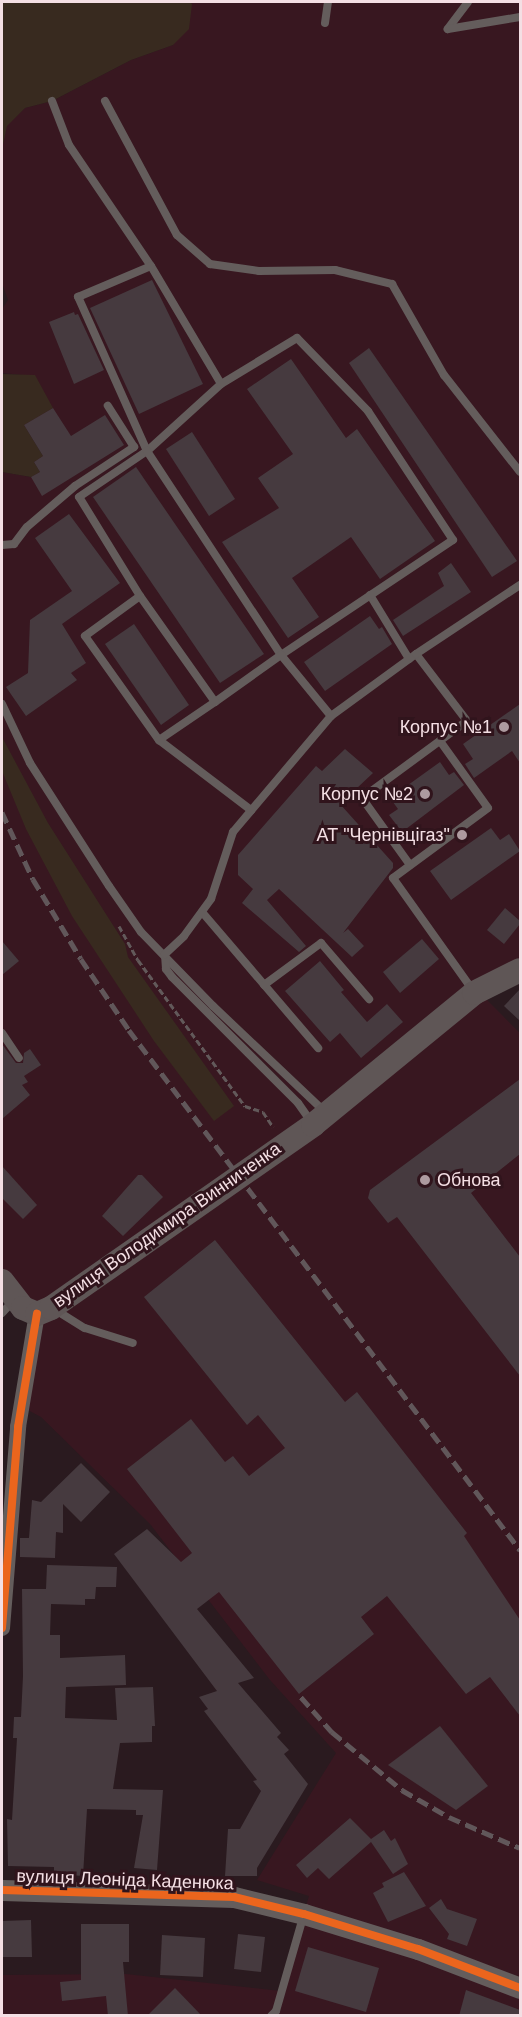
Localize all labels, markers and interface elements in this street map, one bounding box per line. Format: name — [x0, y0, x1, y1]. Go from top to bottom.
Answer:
place label: Корпус №1 — [400, 716, 492, 738]
marker: Корпус №1 — [497, 720, 511, 734]
place label: Корпус №2 — [321, 783, 413, 805]
marker: Корпус №2 — [418, 787, 432, 801]
place label: АТ "Чернівцігаз" — [317, 824, 450, 846]
marker: АТ "Чернівцігаз" — [455, 828, 469, 842]
street label: вулиця Володимира Винниченка — [49, 1138, 285, 1312]
place label: Обнова — [437, 1169, 501, 1191]
marker: Обнова — [418, 1173, 432, 1187]
street label: вулиця Леоніда Каденюка — [16, 1865, 234, 1895]

